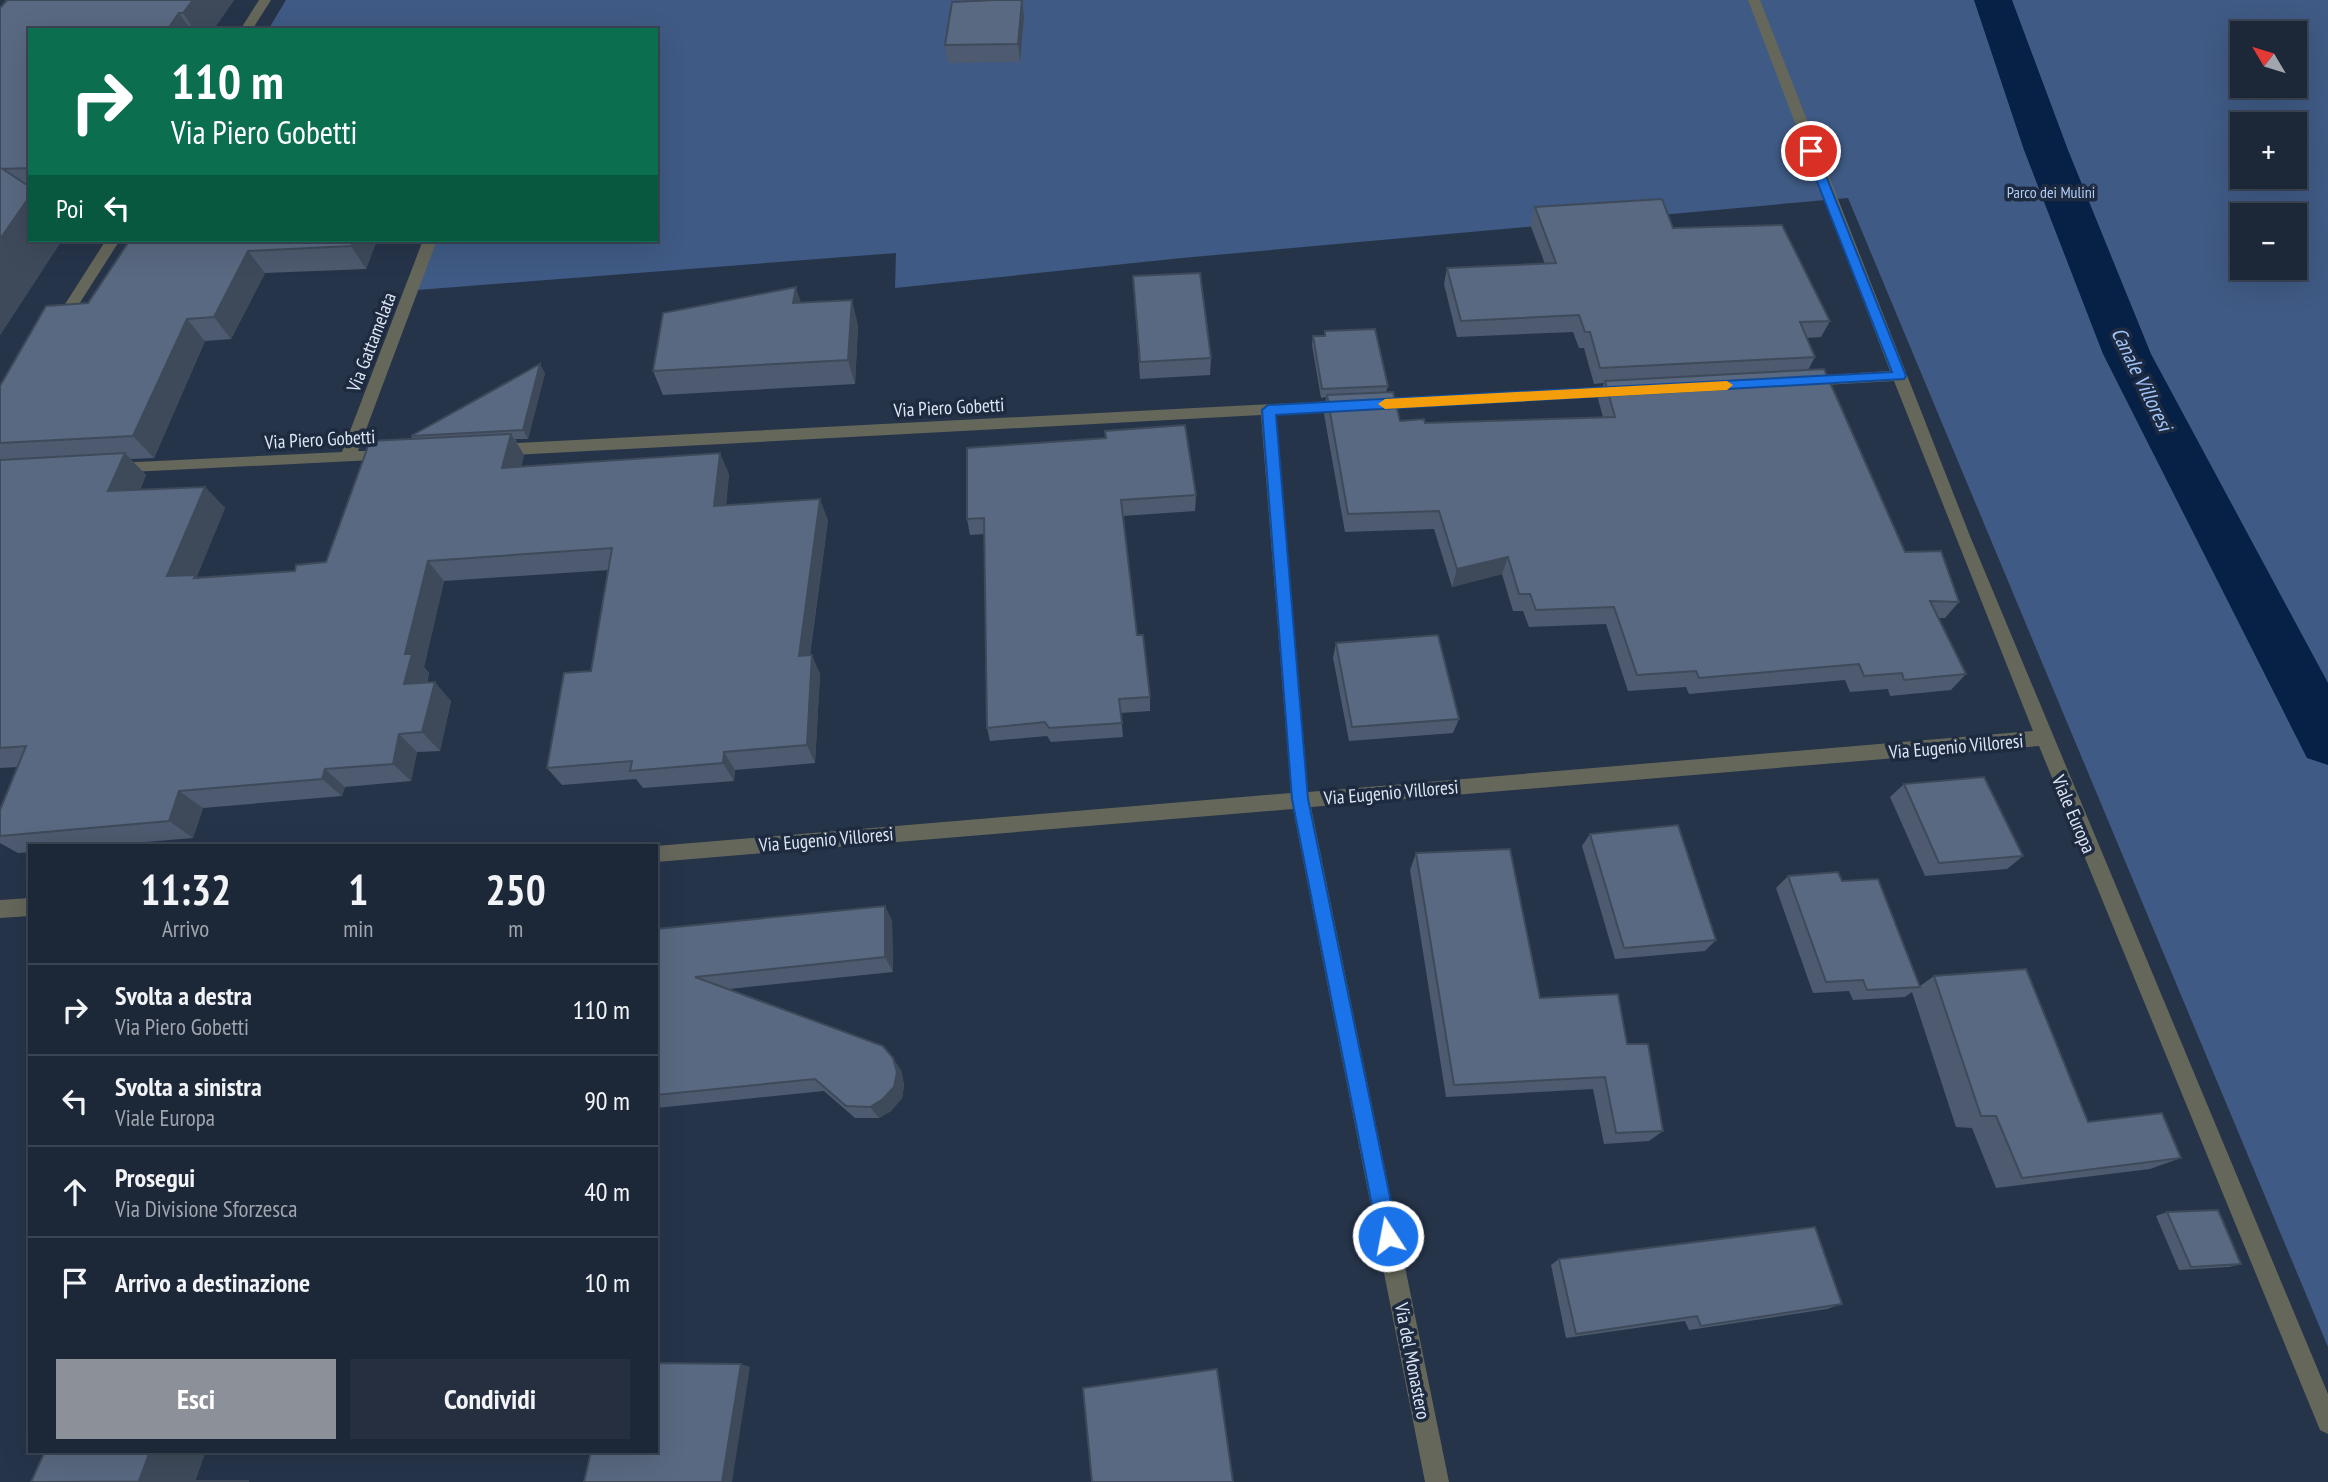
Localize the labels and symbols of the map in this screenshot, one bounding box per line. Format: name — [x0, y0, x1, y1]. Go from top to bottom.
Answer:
north arrow — [2230, 21, 2306, 98]
pin — [1781, 121, 1841, 181]
park label: Parco dei Mulini — [2007, 182, 2095, 202]
street label: Via Gattamelata — [341, 289, 401, 396]
water label: Canale Villoresi — [2105, 323, 2180, 437]
street label: Via Piero Gobetti — [892, 392, 1005, 422]
street label: Via Piero Gobetti — [263, 424, 376, 454]
street label: Via Eugenio Villoresi — [1887, 728, 2024, 764]
street label: Viale Europa — [2046, 770, 2101, 857]
street label: Via Eugenio Villoresi — [1322, 774, 1459, 810]
street label: Via Eugenio Villoresi — [757, 821, 894, 857]
position arrow — [1351, 1199, 1425, 1273]
street label: Via del Monastero — [1390, 1300, 1436, 1421]

